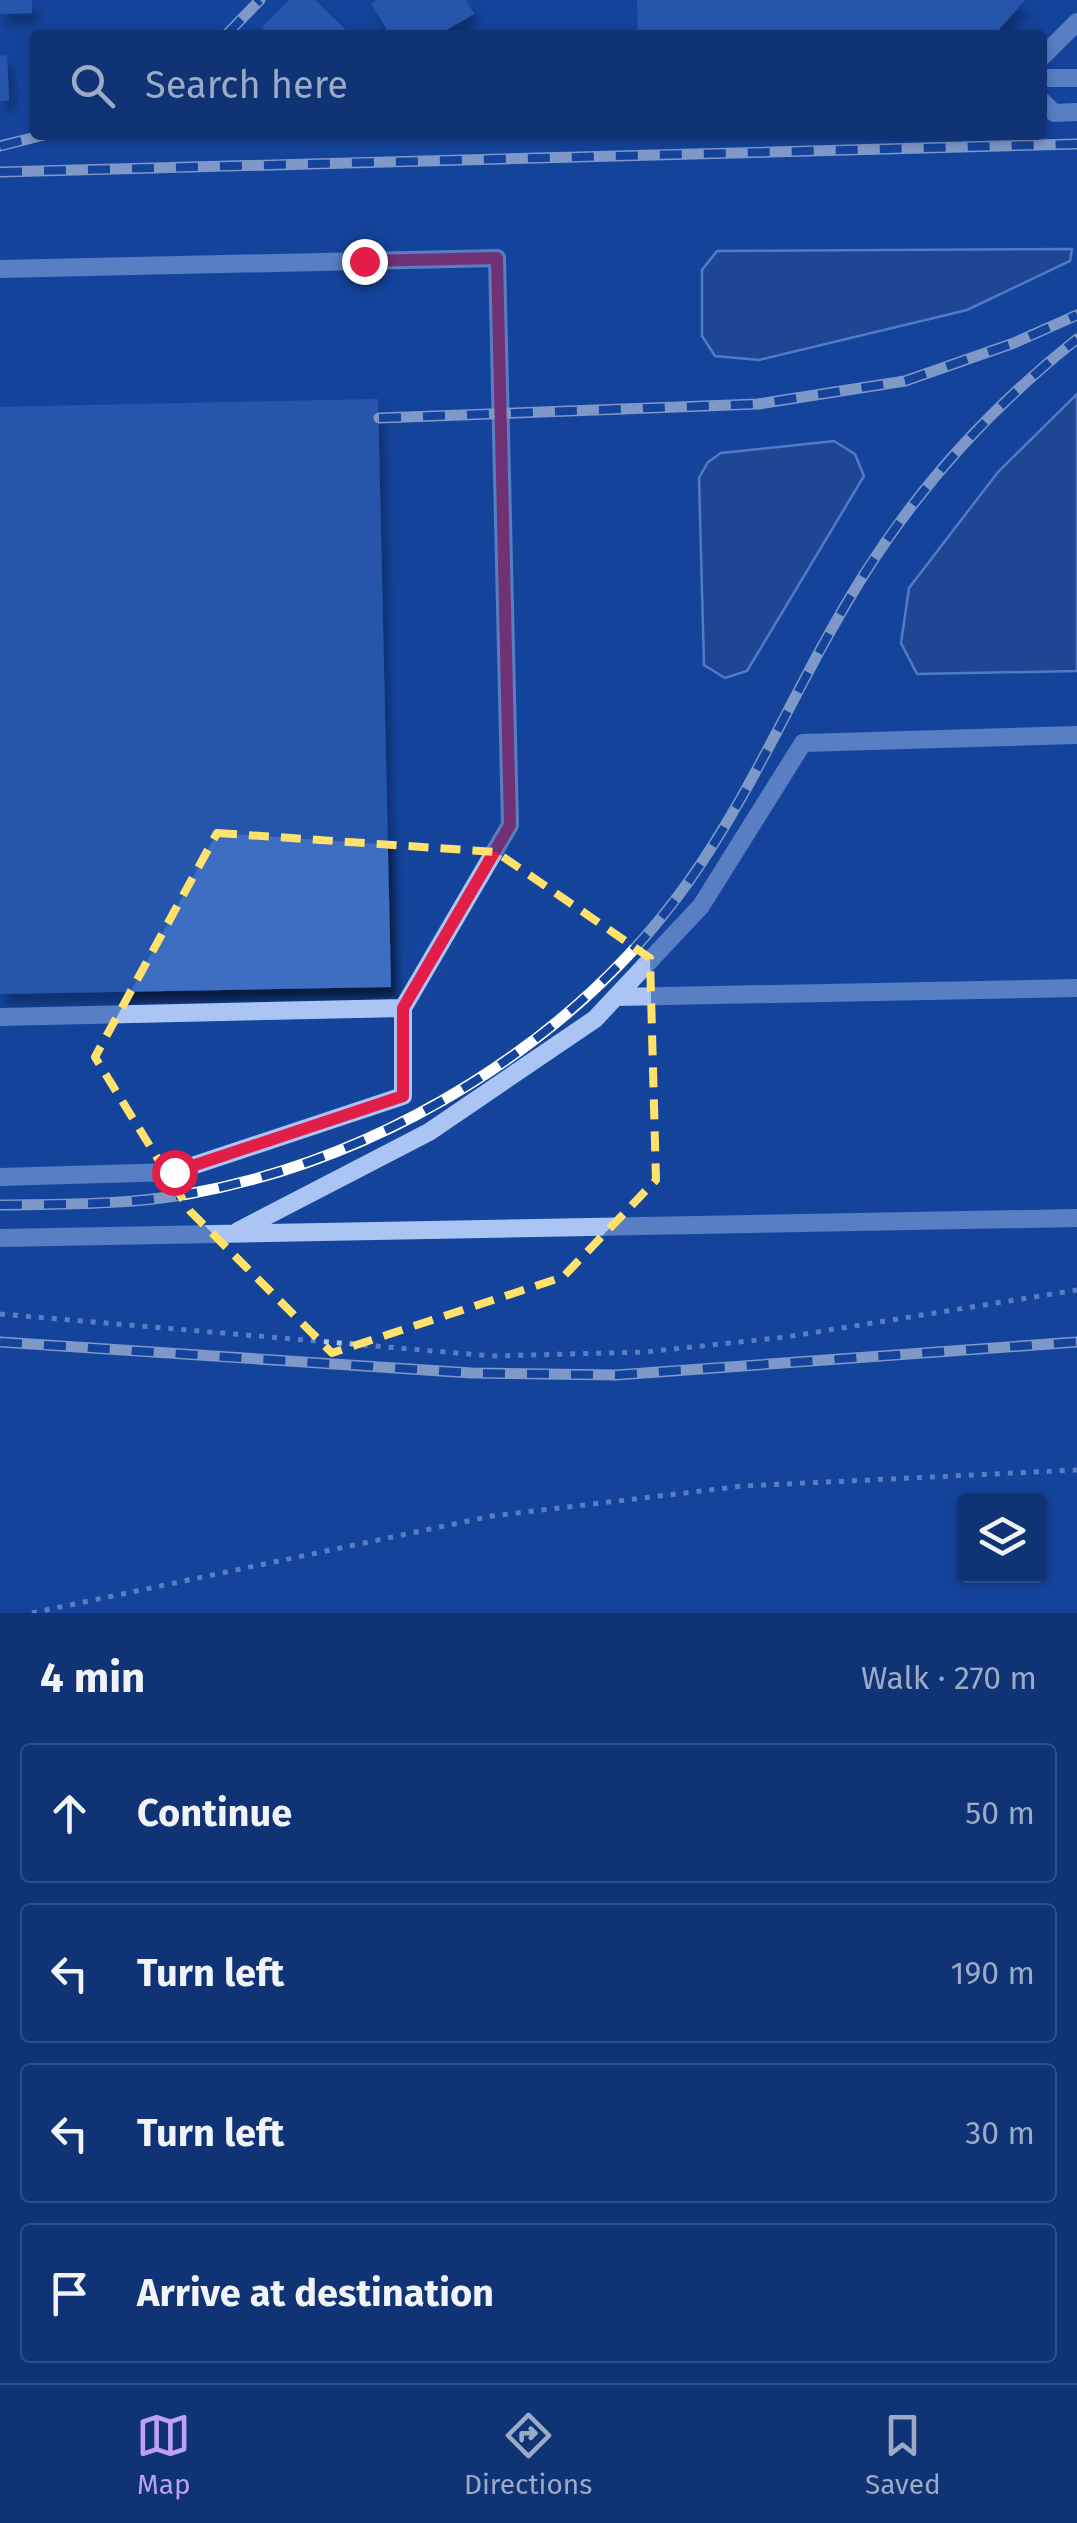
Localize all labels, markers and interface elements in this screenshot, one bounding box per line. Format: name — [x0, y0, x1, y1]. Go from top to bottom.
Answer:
search box — [30, 30, 1047, 140]
icon: search — [65, 58, 120, 113]
text: Search here — [145, 62, 348, 108]
route end — [342, 239, 388, 285]
route start — [152, 1150, 198, 1196]
map controls — [957, 1493, 1047, 1583]
button: layers — [957, 1493, 1047, 1583]
text: 4 min — [40, 1653, 145, 1703]
text: Walk · 270 m — [861, 1659, 1037, 1697]
icon: ahead — [42, 1786, 97, 1841]
text: Continue — [137, 1790, 292, 1836]
text: 50 m — [965, 1794, 1035, 1832]
icon: left — [42, 1946, 97, 2001]
text: Turn left — [137, 1950, 284, 1996]
text: 190 m — [951, 1954, 1035, 1992]
icon: left — [42, 2106, 97, 2161]
text: Turn left — [137, 2110, 284, 2156]
text: 30 m — [965, 2114, 1035, 2152]
icon: arrive — [42, 2266, 97, 2321]
text: Arrive at destination — [137, 2270, 494, 2316]
tab: Map — [136, 2408, 191, 2501]
tab: Directions — [464, 2408, 592, 2501]
tab: Saved — [865, 2408, 941, 2501]

